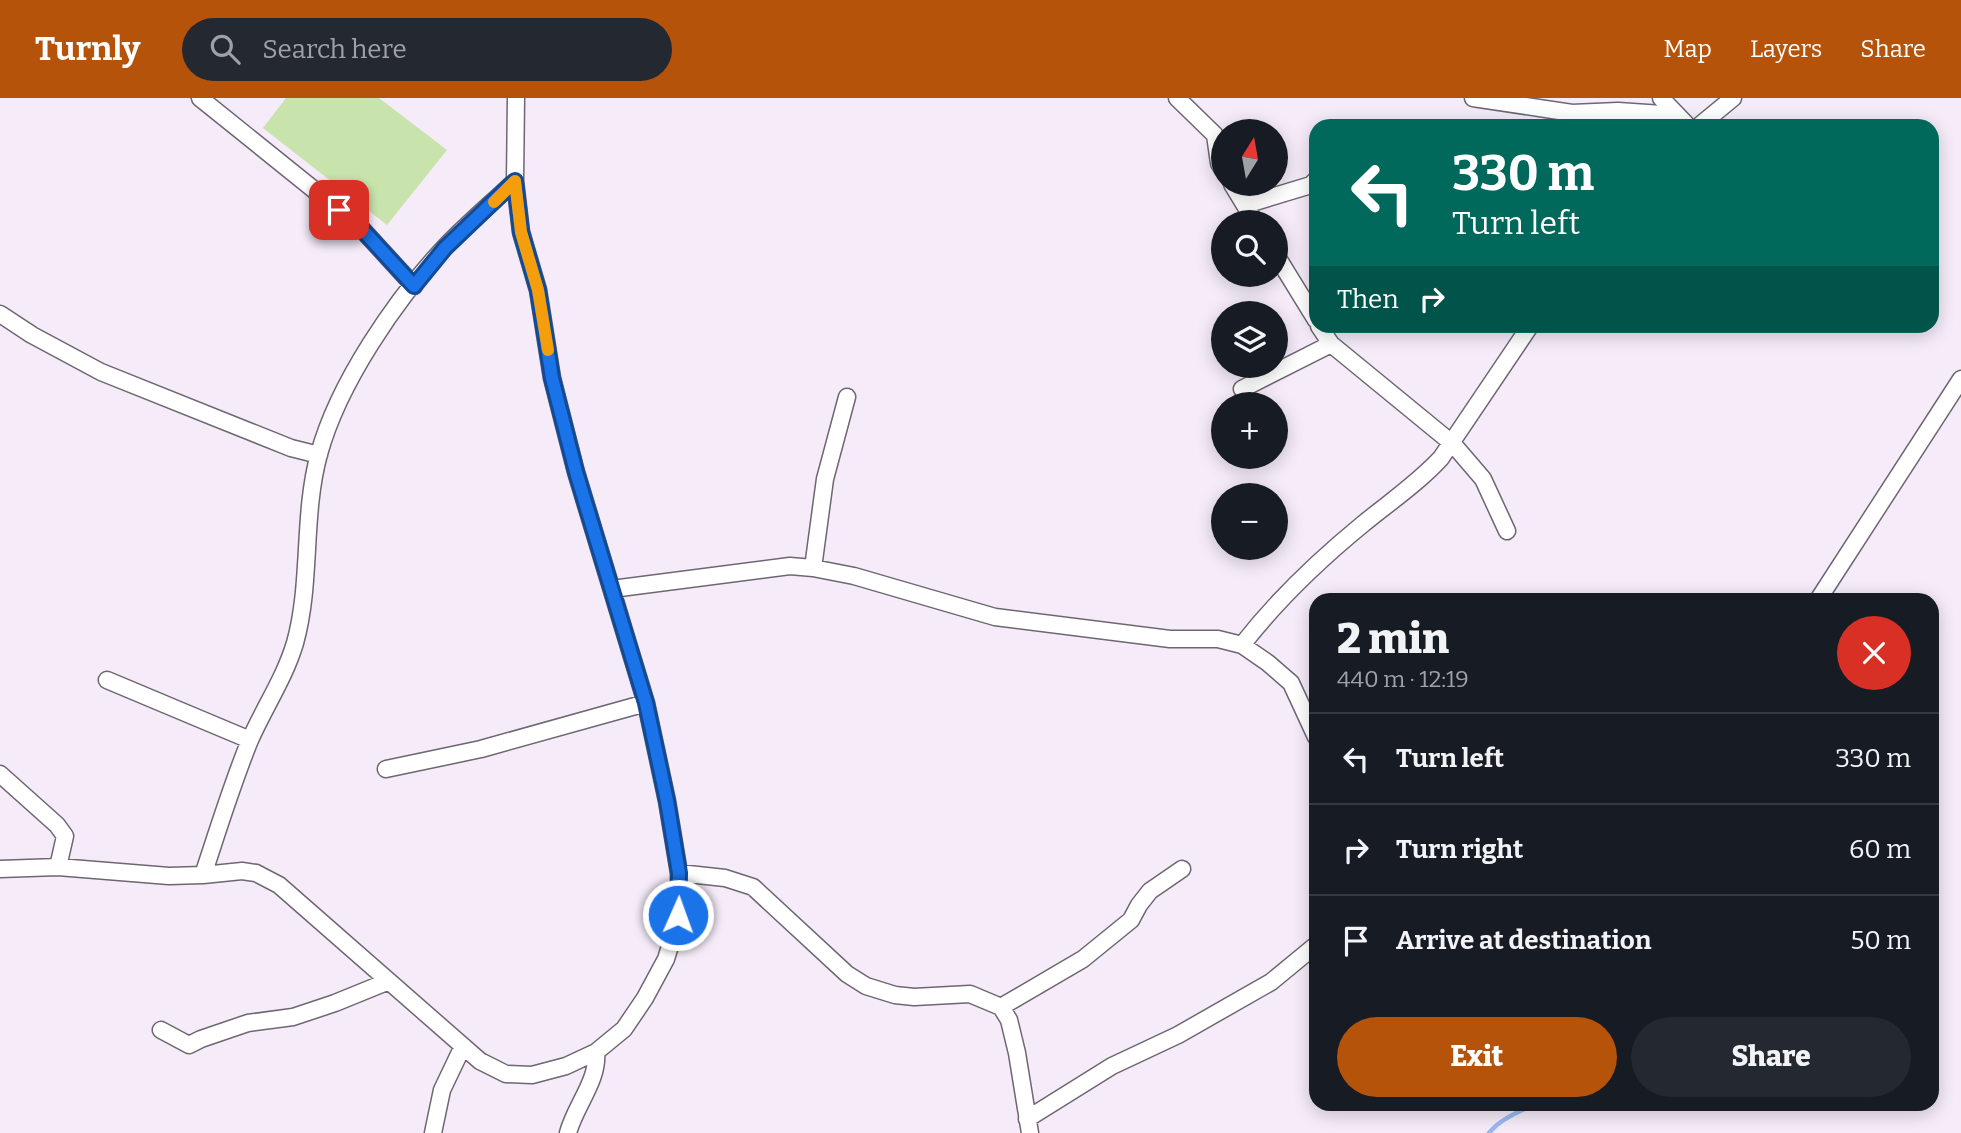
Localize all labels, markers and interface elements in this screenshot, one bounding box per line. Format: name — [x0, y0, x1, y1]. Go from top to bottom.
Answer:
search box — [182, 18, 672, 81]
text: Turnly — [35, 29, 140, 69]
icon: search — [206, 30, 244, 68]
text: Search here — [262, 34, 407, 65]
text: Map — [1664, 35, 1712, 63]
text: Layers — [1750, 35, 1822, 63]
text: Share — [1860, 35, 1926, 63]
north arrow — [1211, 119, 1288, 196]
map controls — [1211, 119, 1288, 560]
text: 330 m — [1452, 144, 1594, 203]
icon: left — [1337, 147, 1428, 238]
pin — [309, 180, 369, 240]
icon: arrive — [320, 191, 358, 229]
text: Turn left — [1452, 204, 1580, 242]
button: search — [1211, 210, 1288, 287]
icon: right — [1413, 280, 1451, 318]
text: Then — [1337, 284, 1399, 315]
button: layers — [1211, 301, 1288, 378]
button: + — [1211, 392, 1288, 469]
button: − — [1211, 483, 1288, 560]
text: 2 min — [1337, 614, 1449, 664]
button: close — [1837, 616, 1911, 690]
text: 440 m · 12:19 — [1337, 665, 1469, 693]
icon: left — [1337, 740, 1375, 778]
text: Turn left — [1396, 743, 1504, 774]
text: 330 m — [1835, 743, 1911, 774]
icon: right — [1337, 831, 1375, 869]
text: Turn right — [1396, 834, 1523, 865]
text: 60 m — [1849, 834, 1911, 865]
position arrow — [641, 878, 715, 952]
icon: arrive — [1337, 922, 1375, 960]
text: Arrive at destination — [1396, 925, 1651, 956]
text: 50 m — [1850, 925, 1911, 956]
button: Exit — [1337, 1017, 1617, 1097]
button: Share — [1631, 1017, 1911, 1097]

